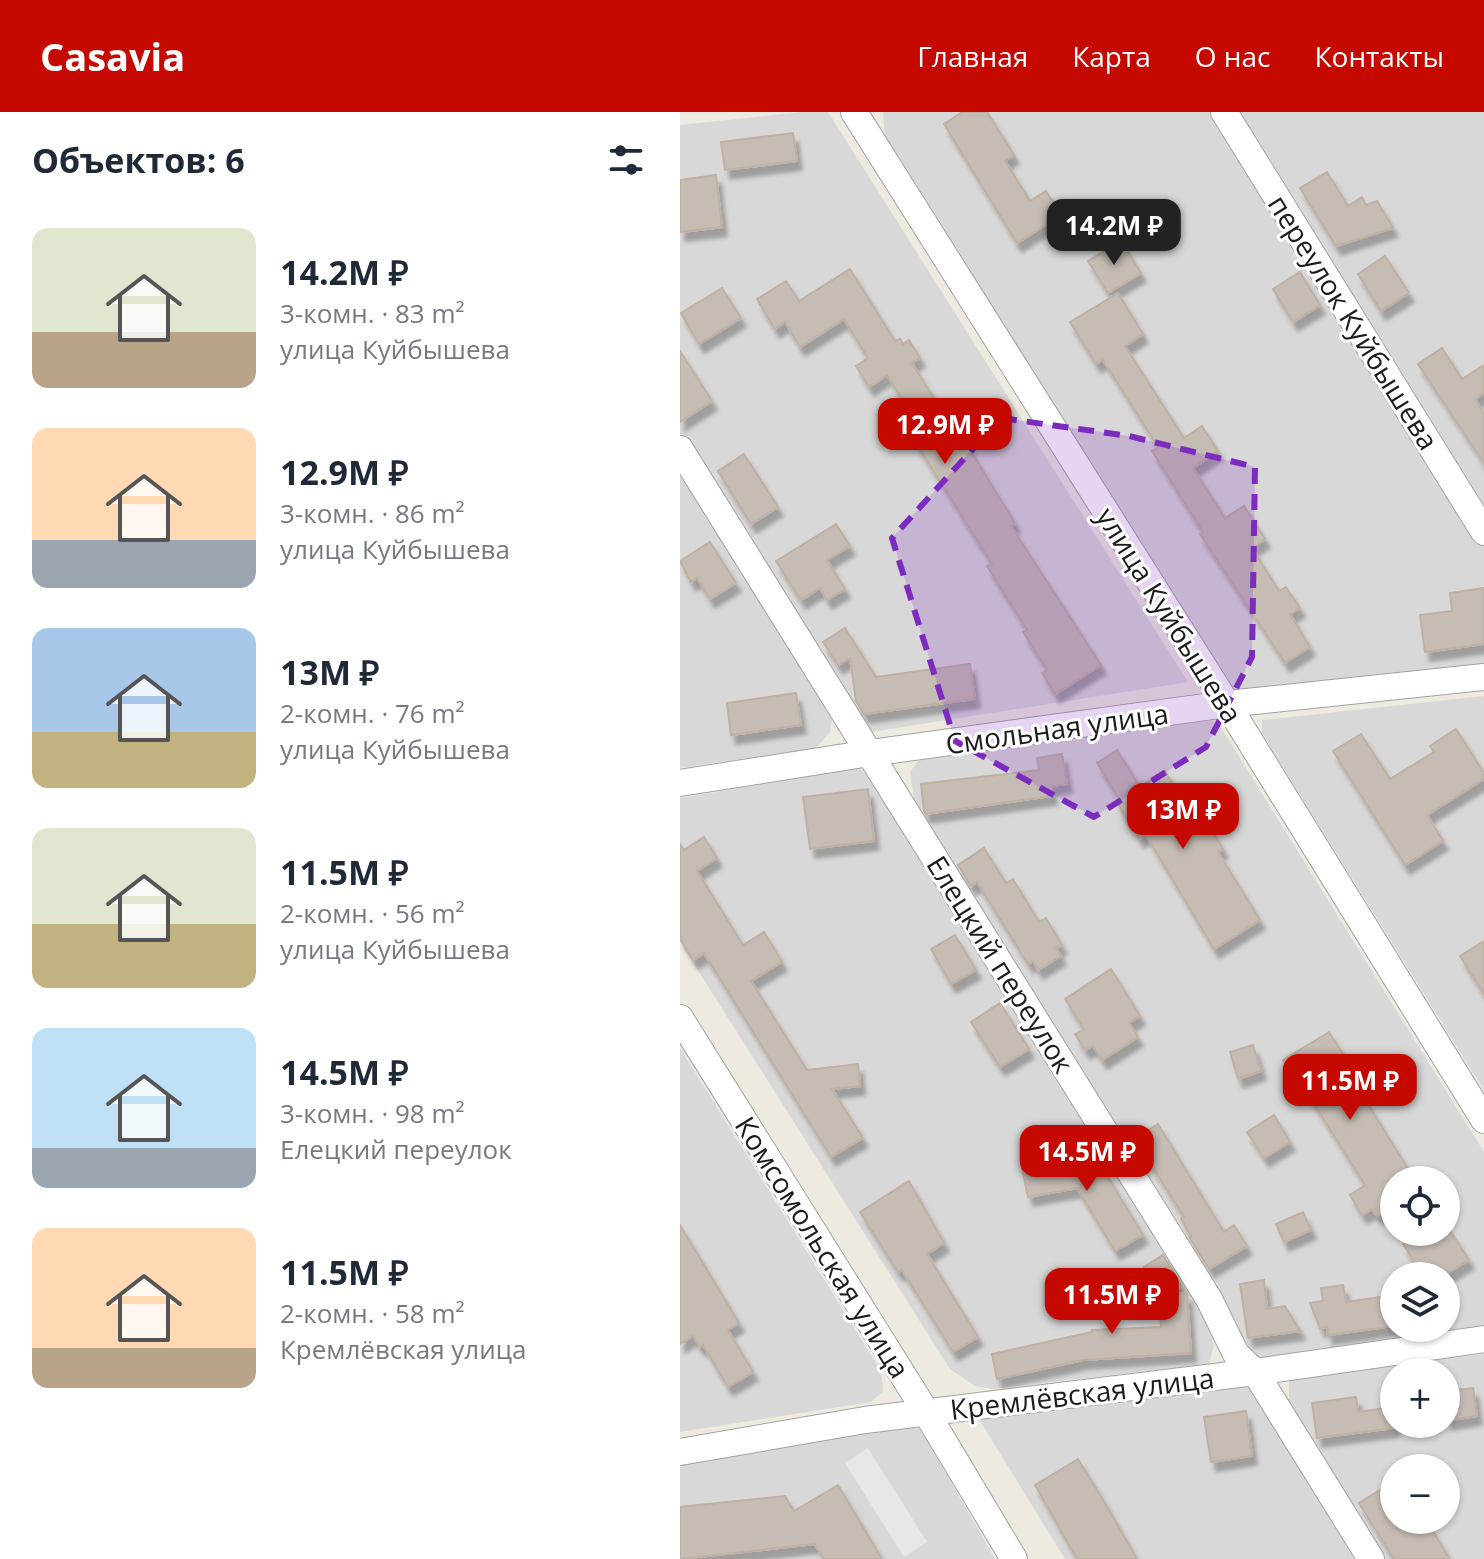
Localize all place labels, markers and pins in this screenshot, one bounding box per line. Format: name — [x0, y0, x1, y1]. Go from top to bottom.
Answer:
pin: 14.2M ₽ — [1040, 199, 1188, 267]
pin: 12.9M ₽ — [871, 398, 1019, 466]
pin: 13M ₽ — [1127, 783, 1239, 851]
pin: 11.5M ₽ — [1276, 1054, 1424, 1122]
pin: 14.5M ₽ — [1013, 1125, 1161, 1193]
pin: 11.5M ₽ — [1038, 1268, 1186, 1336]

